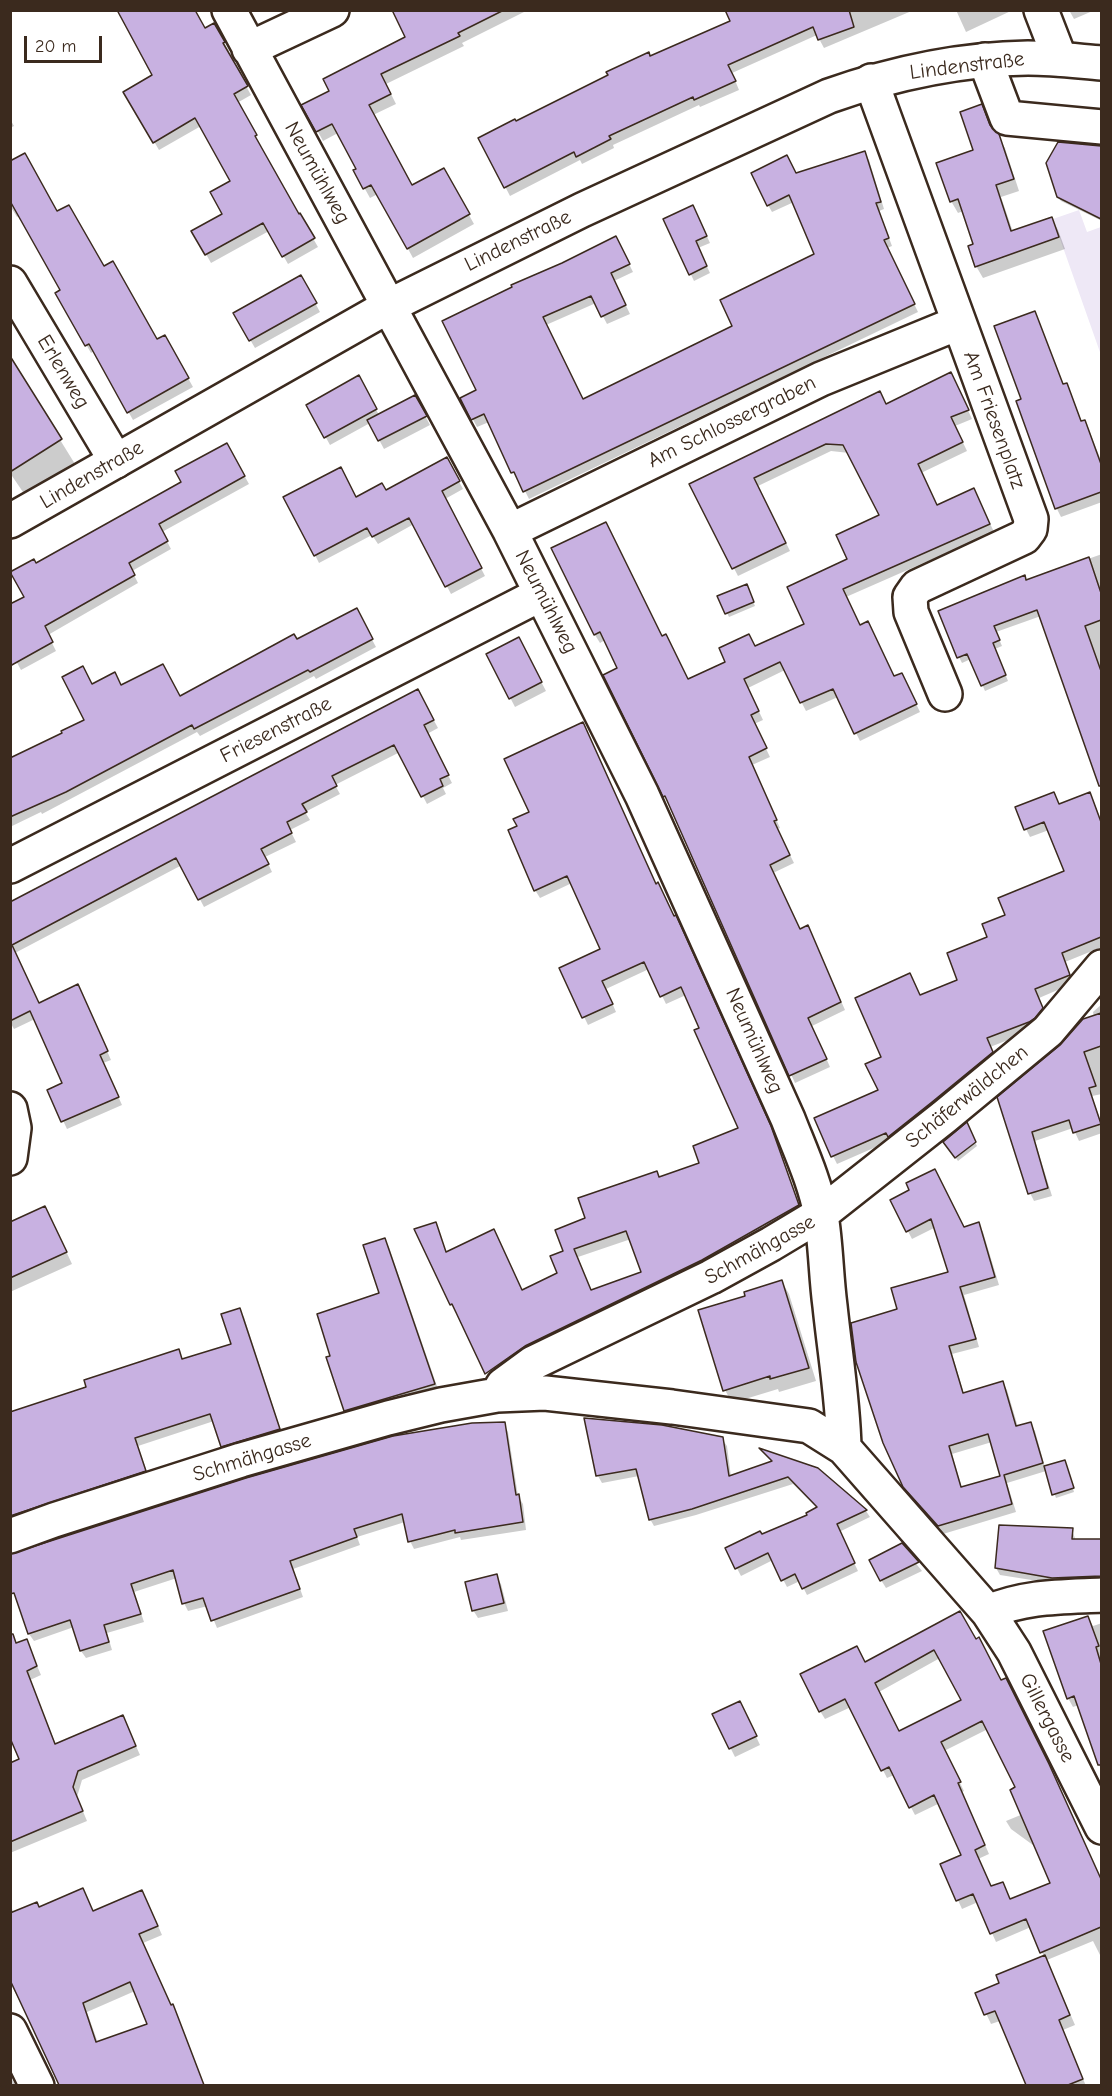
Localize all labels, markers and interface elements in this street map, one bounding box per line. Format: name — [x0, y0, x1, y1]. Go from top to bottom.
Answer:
scale bar — [27, 24, 105, 62]
text: 20 m — [35, 36, 76, 57]
street label: Lindenstraße — [908, 46, 1026, 86]
street label: Neumühlweg — [279, 118, 355, 228]
street label: Lindenstraße — [461, 204, 575, 278]
street label: Erlenweg — [31, 331, 95, 413]
street label: Am Friesenplatz — [957, 348, 1031, 492]
street label: Am Schlossergraben — [644, 370, 820, 474]
street label: Lindenstraße — [36, 435, 148, 515]
street label: Neumühlweg — [509, 546, 583, 658]
street label: Friesenstraße — [216, 691, 336, 769]
street label: Neumühlweg — [720, 984, 788, 1098]
street label: Schäferwäldchen — [901, 1040, 1033, 1154]
street label: Schmähgasse — [700, 1209, 820, 1291]
street label: Schmähgasse — [190, 1428, 314, 1488]
street label: Gillergasse — [1014, 1669, 1080, 1767]

